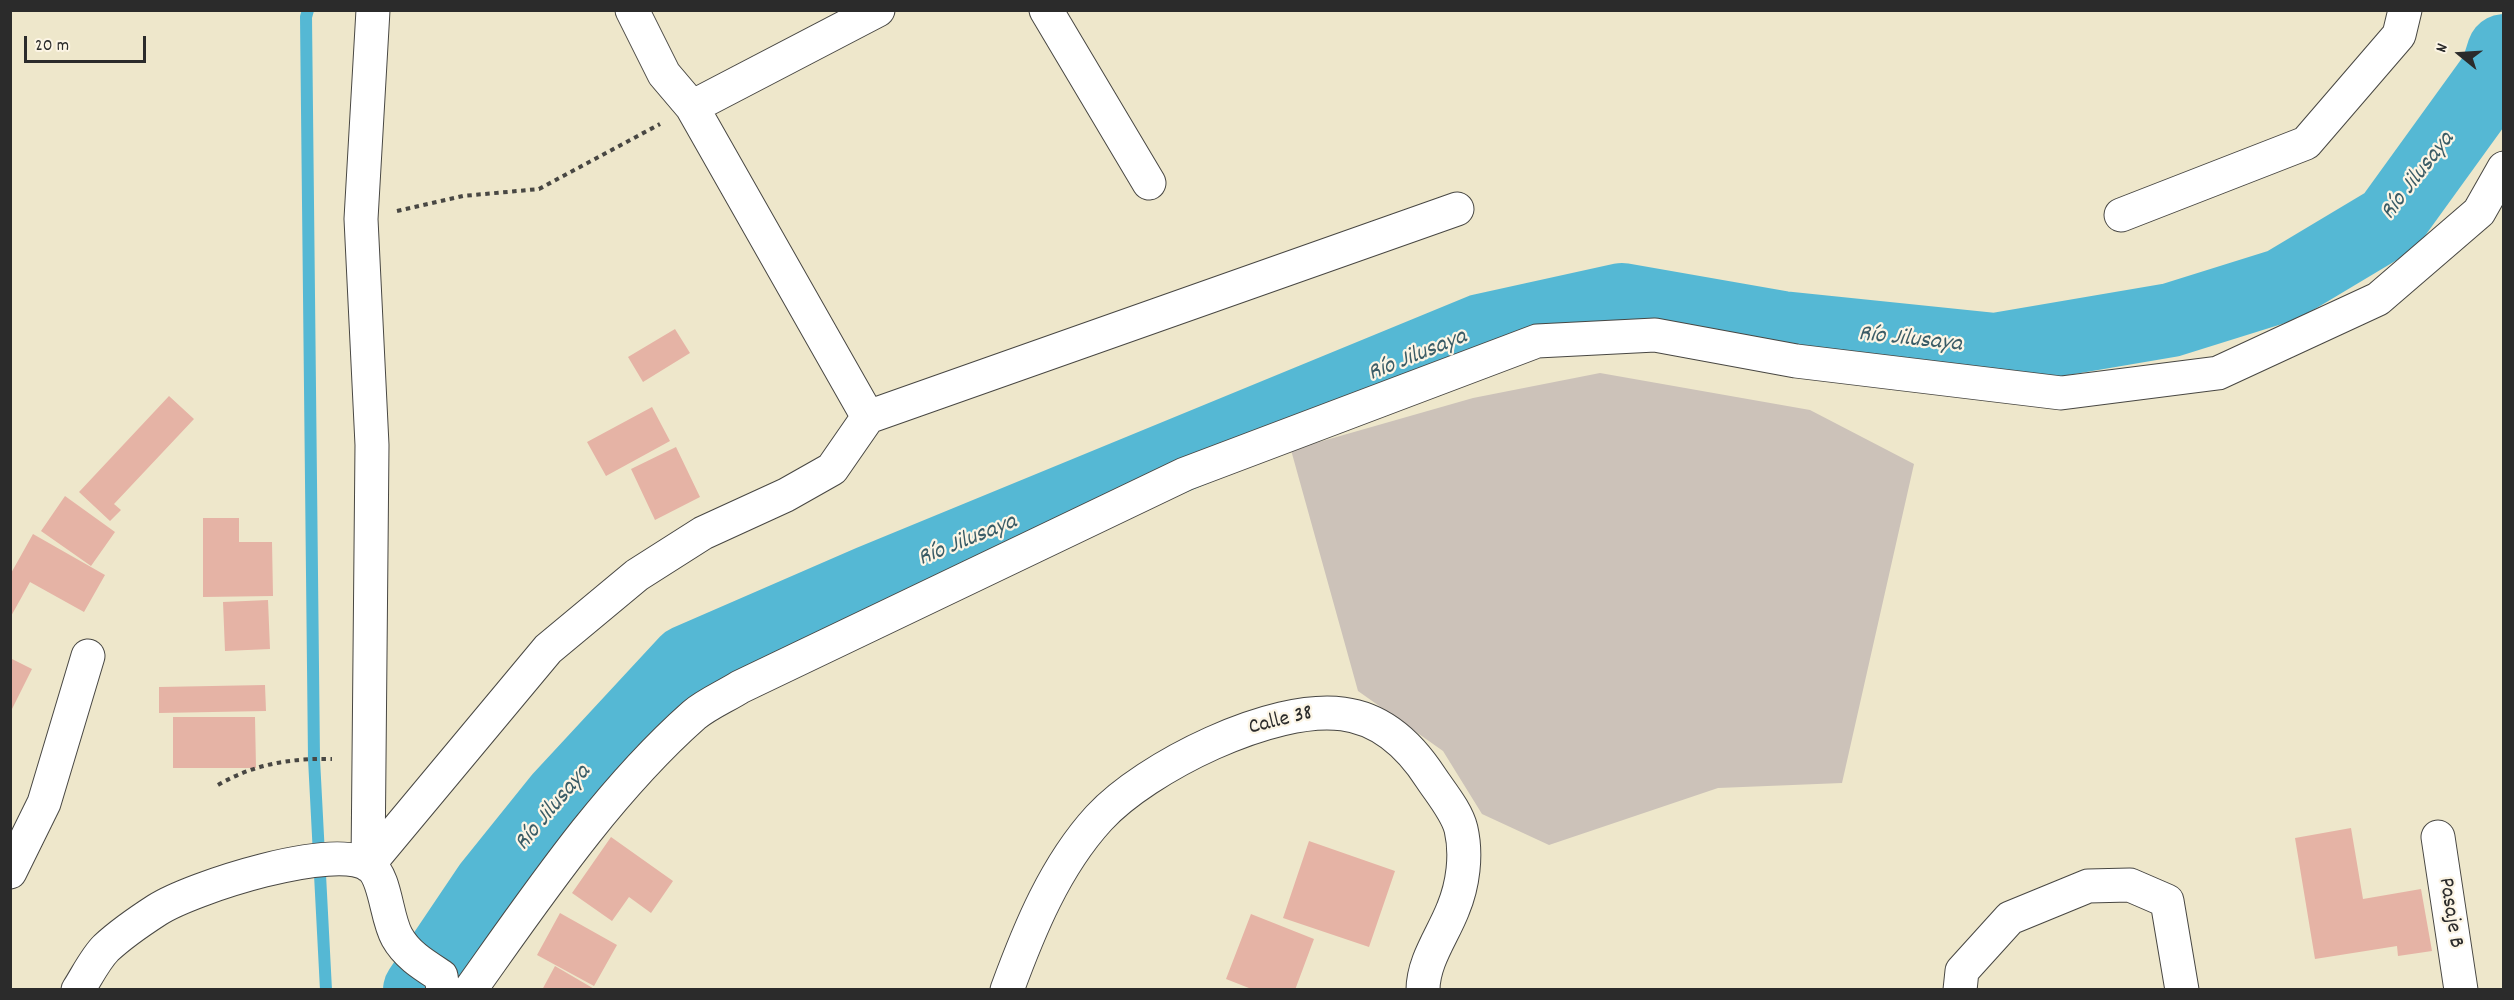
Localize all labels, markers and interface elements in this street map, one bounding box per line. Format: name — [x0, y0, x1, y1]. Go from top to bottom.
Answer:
scale bar — [27, 24, 148, 62]
north arrow — [2430, 24, 2490, 84]
text: 20 m — [35, 34, 69, 59]
text: N — [2430, 41, 2455, 56]
water label: Río Jilusaya — [2376, 127, 2462, 227]
water label: Río Jilusaya — [1857, 321, 1963, 361]
water label: Río Jilusaya — [1364, 324, 1472, 390]
water label: Río Jilusaya — [914, 509, 1022, 575]
street label: Calle 38 — [1246, 701, 1316, 743]
water label: Río Jilusaya — [510, 760, 598, 858]
street label: Pasaje B — [2430, 876, 2468, 950]

